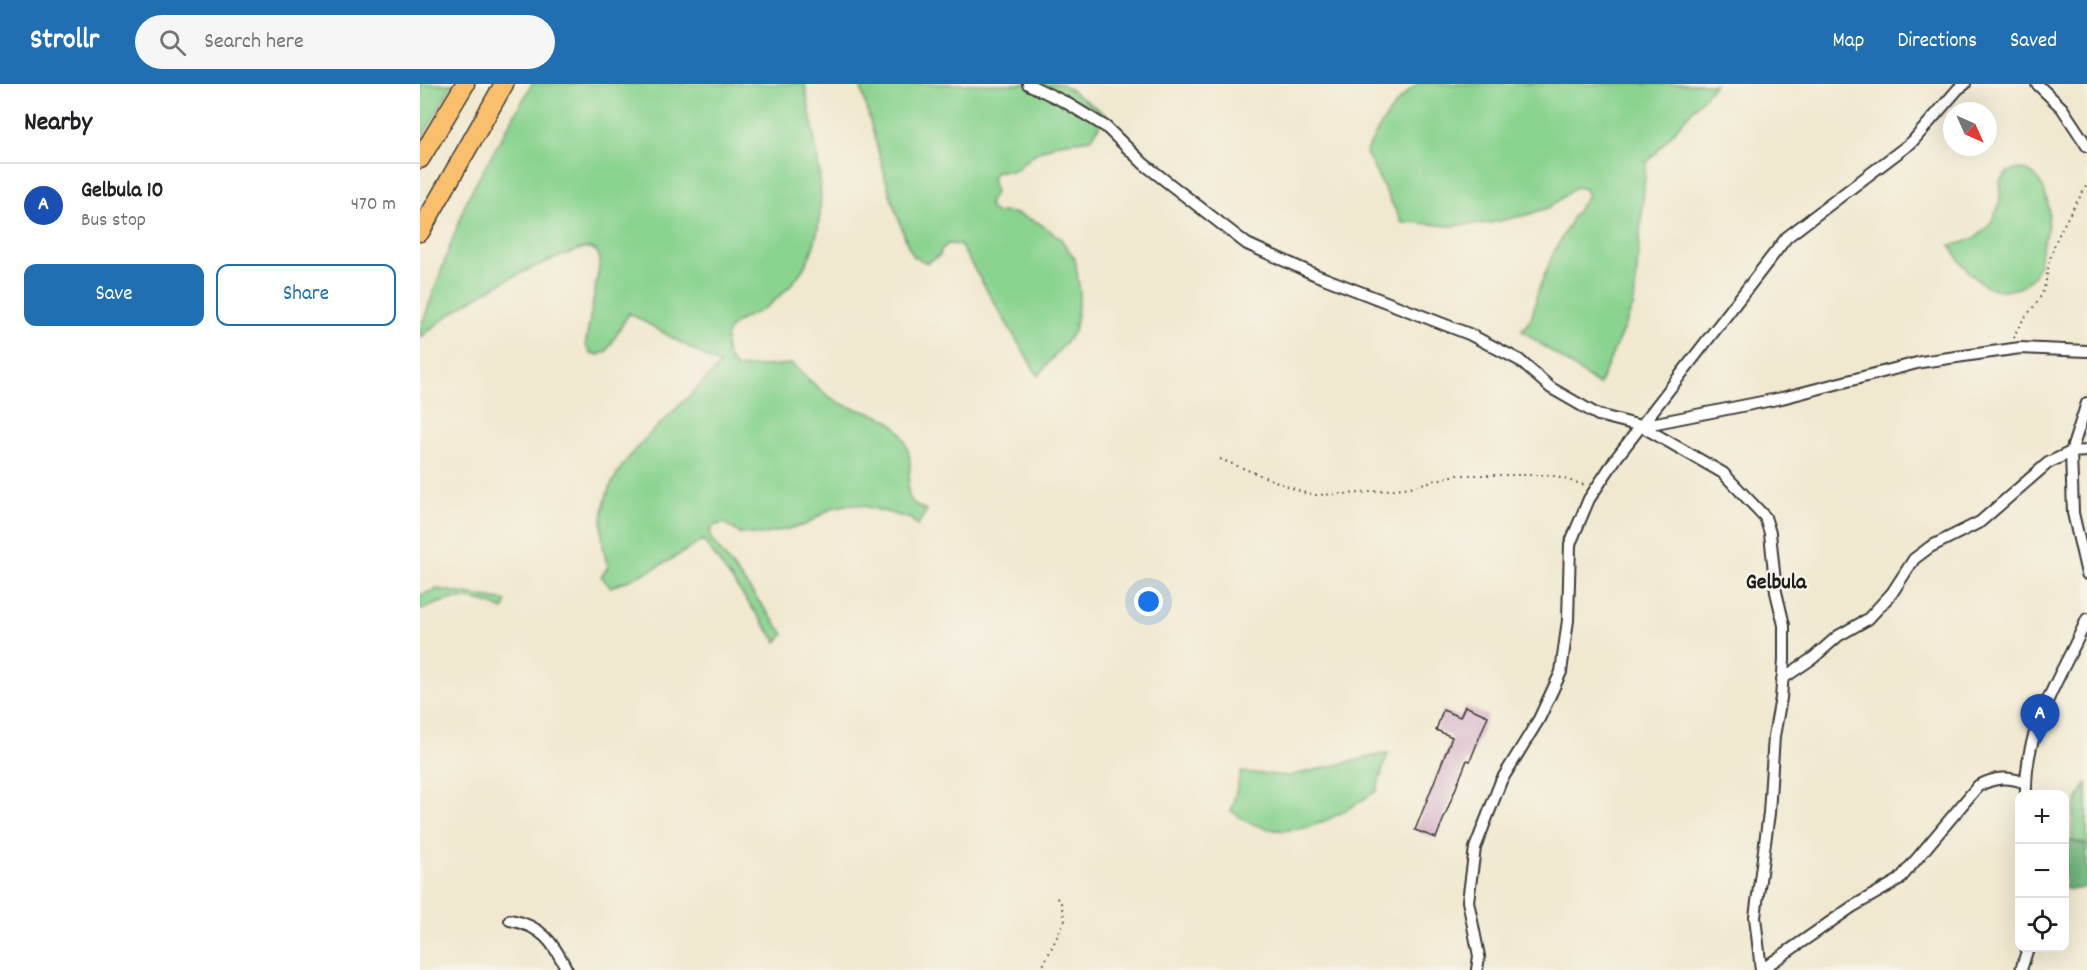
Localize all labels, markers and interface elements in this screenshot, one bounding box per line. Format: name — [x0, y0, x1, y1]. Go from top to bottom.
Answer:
search box — [135, 15, 555, 69]
text: Strollr — [30, 22, 99, 62]
icon: search — [156, 26, 189, 59]
text: Search here — [204, 27, 304, 58]
text: Map — [1833, 27, 1864, 57]
text: Directions — [1897, 27, 1977, 57]
text: Saved — [2010, 27, 2057, 57]
north arrow — [1943, 102, 1997, 156]
text: Nearby — [24, 105, 92, 142]
text: Gelbula 10 — [81, 176, 163, 207]
text: A — [38, 191, 49, 219]
text: 470 m — [351, 191, 396, 219]
text: Bus stop — [81, 207, 146, 235]
button: Save — [24, 264, 204, 326]
button: Share — [216, 264, 396, 326]
district label: Gelbula — [1746, 568, 1807, 599]
your location — [1134, 587, 1163, 616]
pin: A — [2020, 694, 2060, 744]
map controls — [2015, 790, 2069, 952]
button: + — [2015, 790, 2069, 844]
button: − — [2015, 844, 2069, 898]
button: locate — [2015, 898, 2069, 952]

